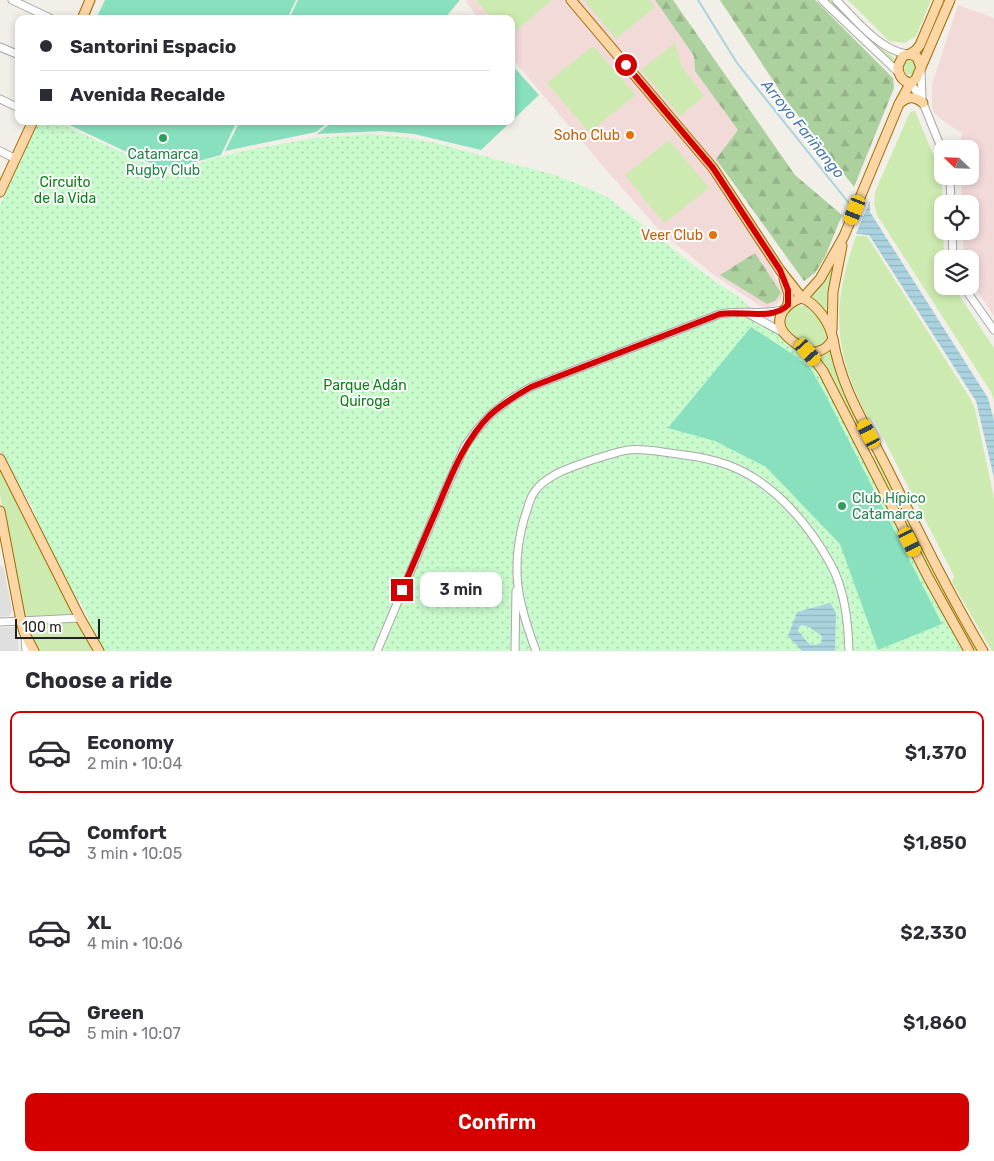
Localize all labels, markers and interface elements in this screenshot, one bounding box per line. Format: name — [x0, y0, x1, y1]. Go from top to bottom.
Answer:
text: Santorini Espacio — [70, 35, 236, 58]
route start — [615, 54, 637, 76]
water label: Arroyo Fariñango — [757, 75, 848, 182]
text: Avenida Recalde — [70, 83, 225, 106]
place label: Soho Club — [554, 127, 620, 144]
marker: Soho Club — [624, 129, 636, 141]
marker: Catamarca Rugby Club — [157, 132, 169, 144]
north arrow — [934, 140, 979, 185]
map controls — [934, 140, 979, 295]
place label: Catamarca Rugby Club — [126, 146, 200, 179]
park label: Circuito de la Vida — [34, 174, 96, 207]
car — [842, 193, 867, 227]
button: locate — [934, 195, 979, 240]
place label: Veer Club — [641, 227, 703, 244]
marker: Veer Club — [707, 229, 719, 241]
button: layers — [934, 250, 979, 295]
car — [792, 336, 823, 368]
park label: Parque Adán Quiroga — [323, 377, 407, 410]
car — [855, 417, 882, 451]
place label: Club Hípico Catamarca — [852, 490, 926, 523]
marker: Club Hípico Catamarca — [836, 500, 848, 512]
car — [896, 525, 923, 559]
callout: 3 min — [420, 572, 502, 608]
route end — [391, 579, 413, 601]
text: 3 min — [440, 580, 482, 599]
scale bar — [15, 616, 100, 639]
text: 100 m — [22, 619, 62, 636]
text: Choose a ride — [25, 667, 172, 694]
icon: car — [27, 730, 72, 775]
text: Economy — [87, 731, 174, 754]
text: $1,370 — [905, 741, 967, 764]
text: 2 min · 10:04 — [87, 754, 182, 773]
icon: car — [27, 820, 72, 865]
text: Comfort — [87, 821, 167, 844]
text: $1,850 — [903, 831, 967, 854]
text: 3 min · 10:05 — [87, 844, 182, 863]
icon: car — [27, 910, 72, 955]
text: XL — [87, 911, 111, 934]
text: $2,330 — [900, 921, 967, 944]
text: 4 min · 10:06 — [87, 934, 183, 953]
icon: car — [27, 1000, 72, 1045]
text: Green — [87, 1001, 144, 1024]
text: $1,860 — [903, 1011, 967, 1034]
text: 5 min · 10:07 — [87, 1024, 181, 1043]
button: Confirm — [25, 1093, 969, 1151]

